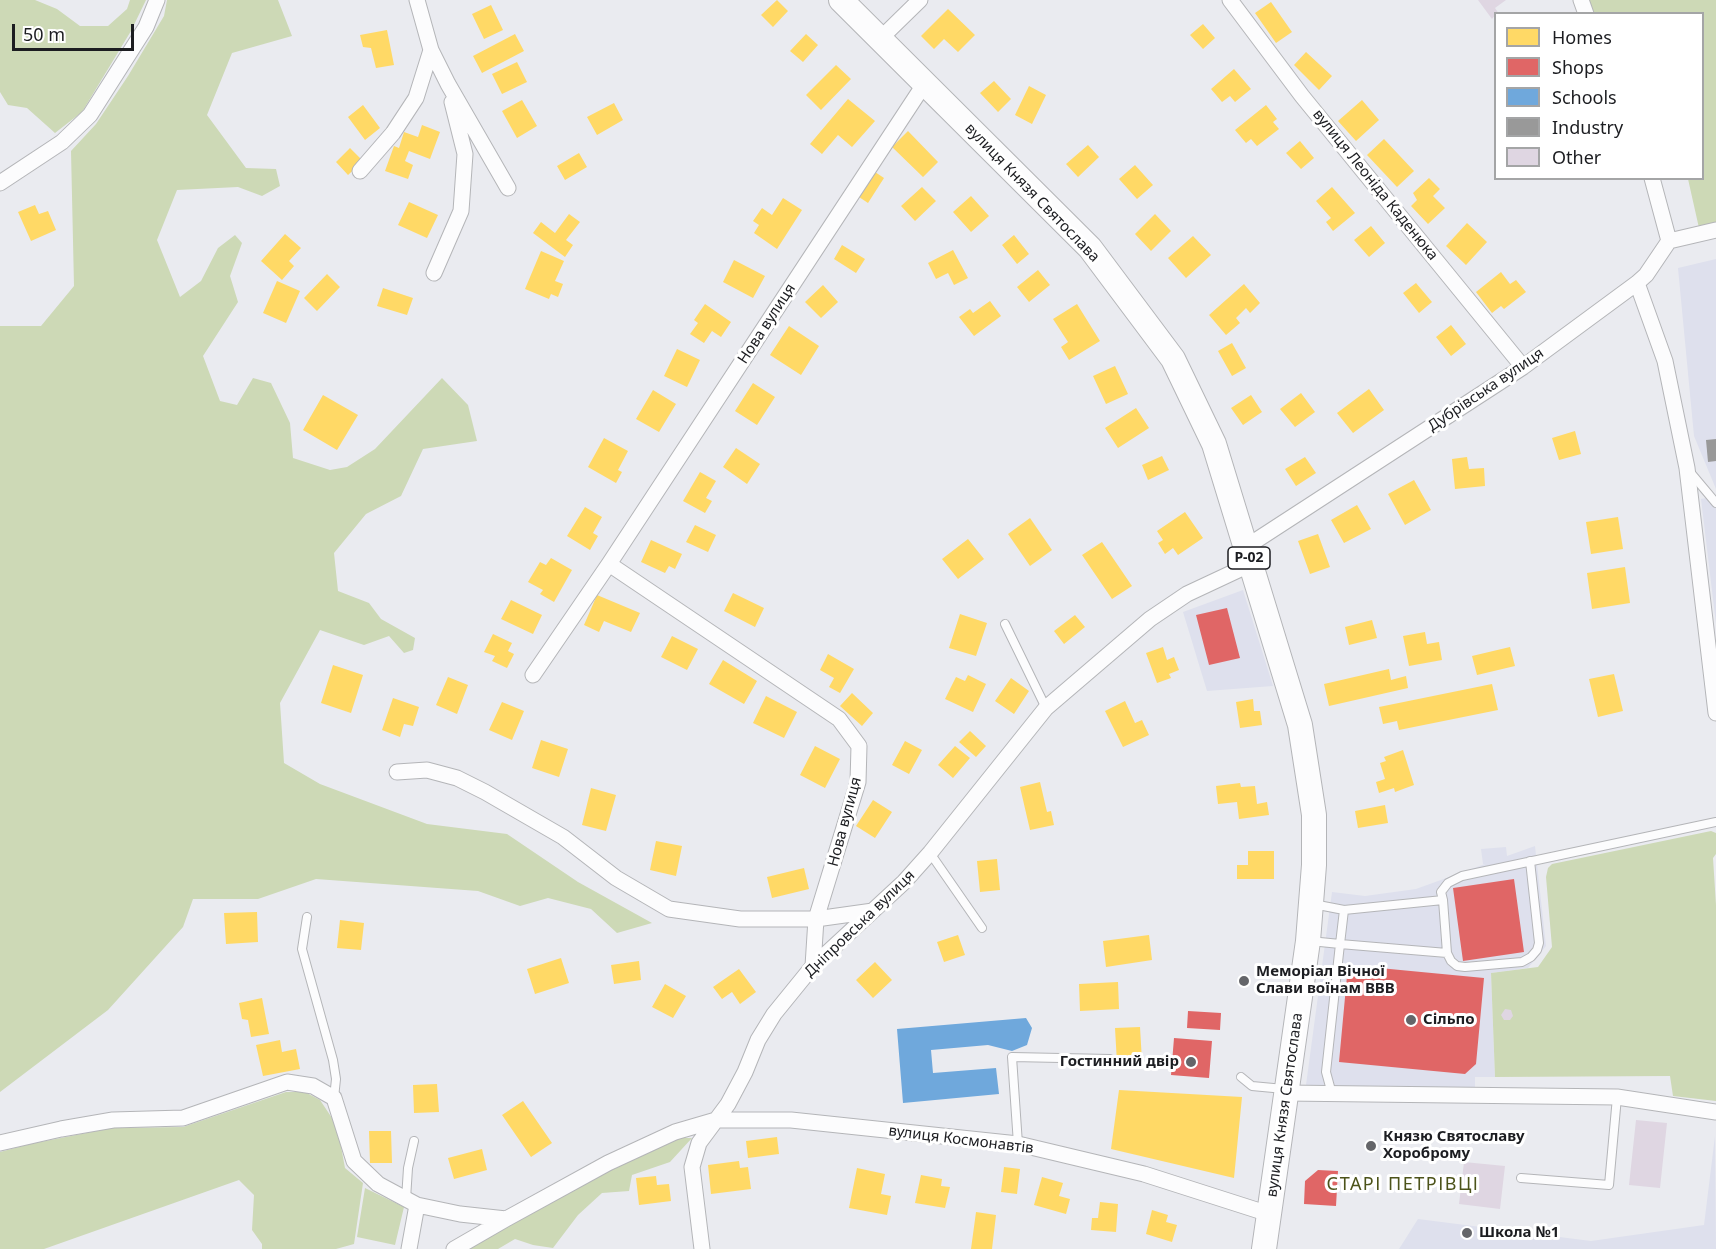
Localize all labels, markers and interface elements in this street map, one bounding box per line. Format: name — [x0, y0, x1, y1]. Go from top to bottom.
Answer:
scale bar — [15, 12, 136, 50]
legend — [1494, 12, 1704, 180]
text: 50 m — [23, 22, 65, 46]
text: Homes — [1552, 25, 1612, 49]
text: Shops — [1552, 55, 1604, 79]
text: Schools — [1552, 85, 1617, 109]
street label: вулиця Леоніда Каденюка — [1308, 106, 1442, 264]
text: Industry — [1552, 115, 1623, 139]
street label: вулиця Князя Святослава — [961, 120, 1103, 266]
text: Other — [1552, 145, 1601, 169]
street label: Нова вулиця — [734, 281, 800, 367]
street label: Дубрівська вулиця — [1425, 344, 1547, 436]
road number: Р-02 — [1228, 547, 1270, 569]
street label: Нова вулиця — [824, 775, 866, 869]
street label: Дніпровська вулиця — [801, 867, 919, 981]
place label: Меморіал Вічної Слави воїнам ВВВ — [1256, 963, 1395, 998]
marker: Меморіал Вічної Слави воїнам ВВВ — [1237, 974, 1251, 988]
place label: Сільпо — [1423, 1011, 1475, 1029]
street label: вулиця Князя Святослава — [1263, 1012, 1307, 1198]
marker: Сільпо — [1404, 1013, 1418, 1027]
place label: Гостинний двір — [1060, 1053, 1179, 1071]
marker: Гостинний двір — [1184, 1055, 1198, 1069]
street label: вулиця Космонавтів — [887, 1122, 1035, 1158]
place label: Князю Святославу Хороброму — [1383, 1128, 1525, 1163]
marker: Князю Святославу Хороброму — [1364, 1139, 1378, 1153]
district label: СТАРІ ПЕТРІВЦІ — [1327, 1174, 1479, 1196]
place label: Школа №1 — [1479, 1224, 1559, 1242]
marker: Школа №1 — [1460, 1226, 1474, 1240]

